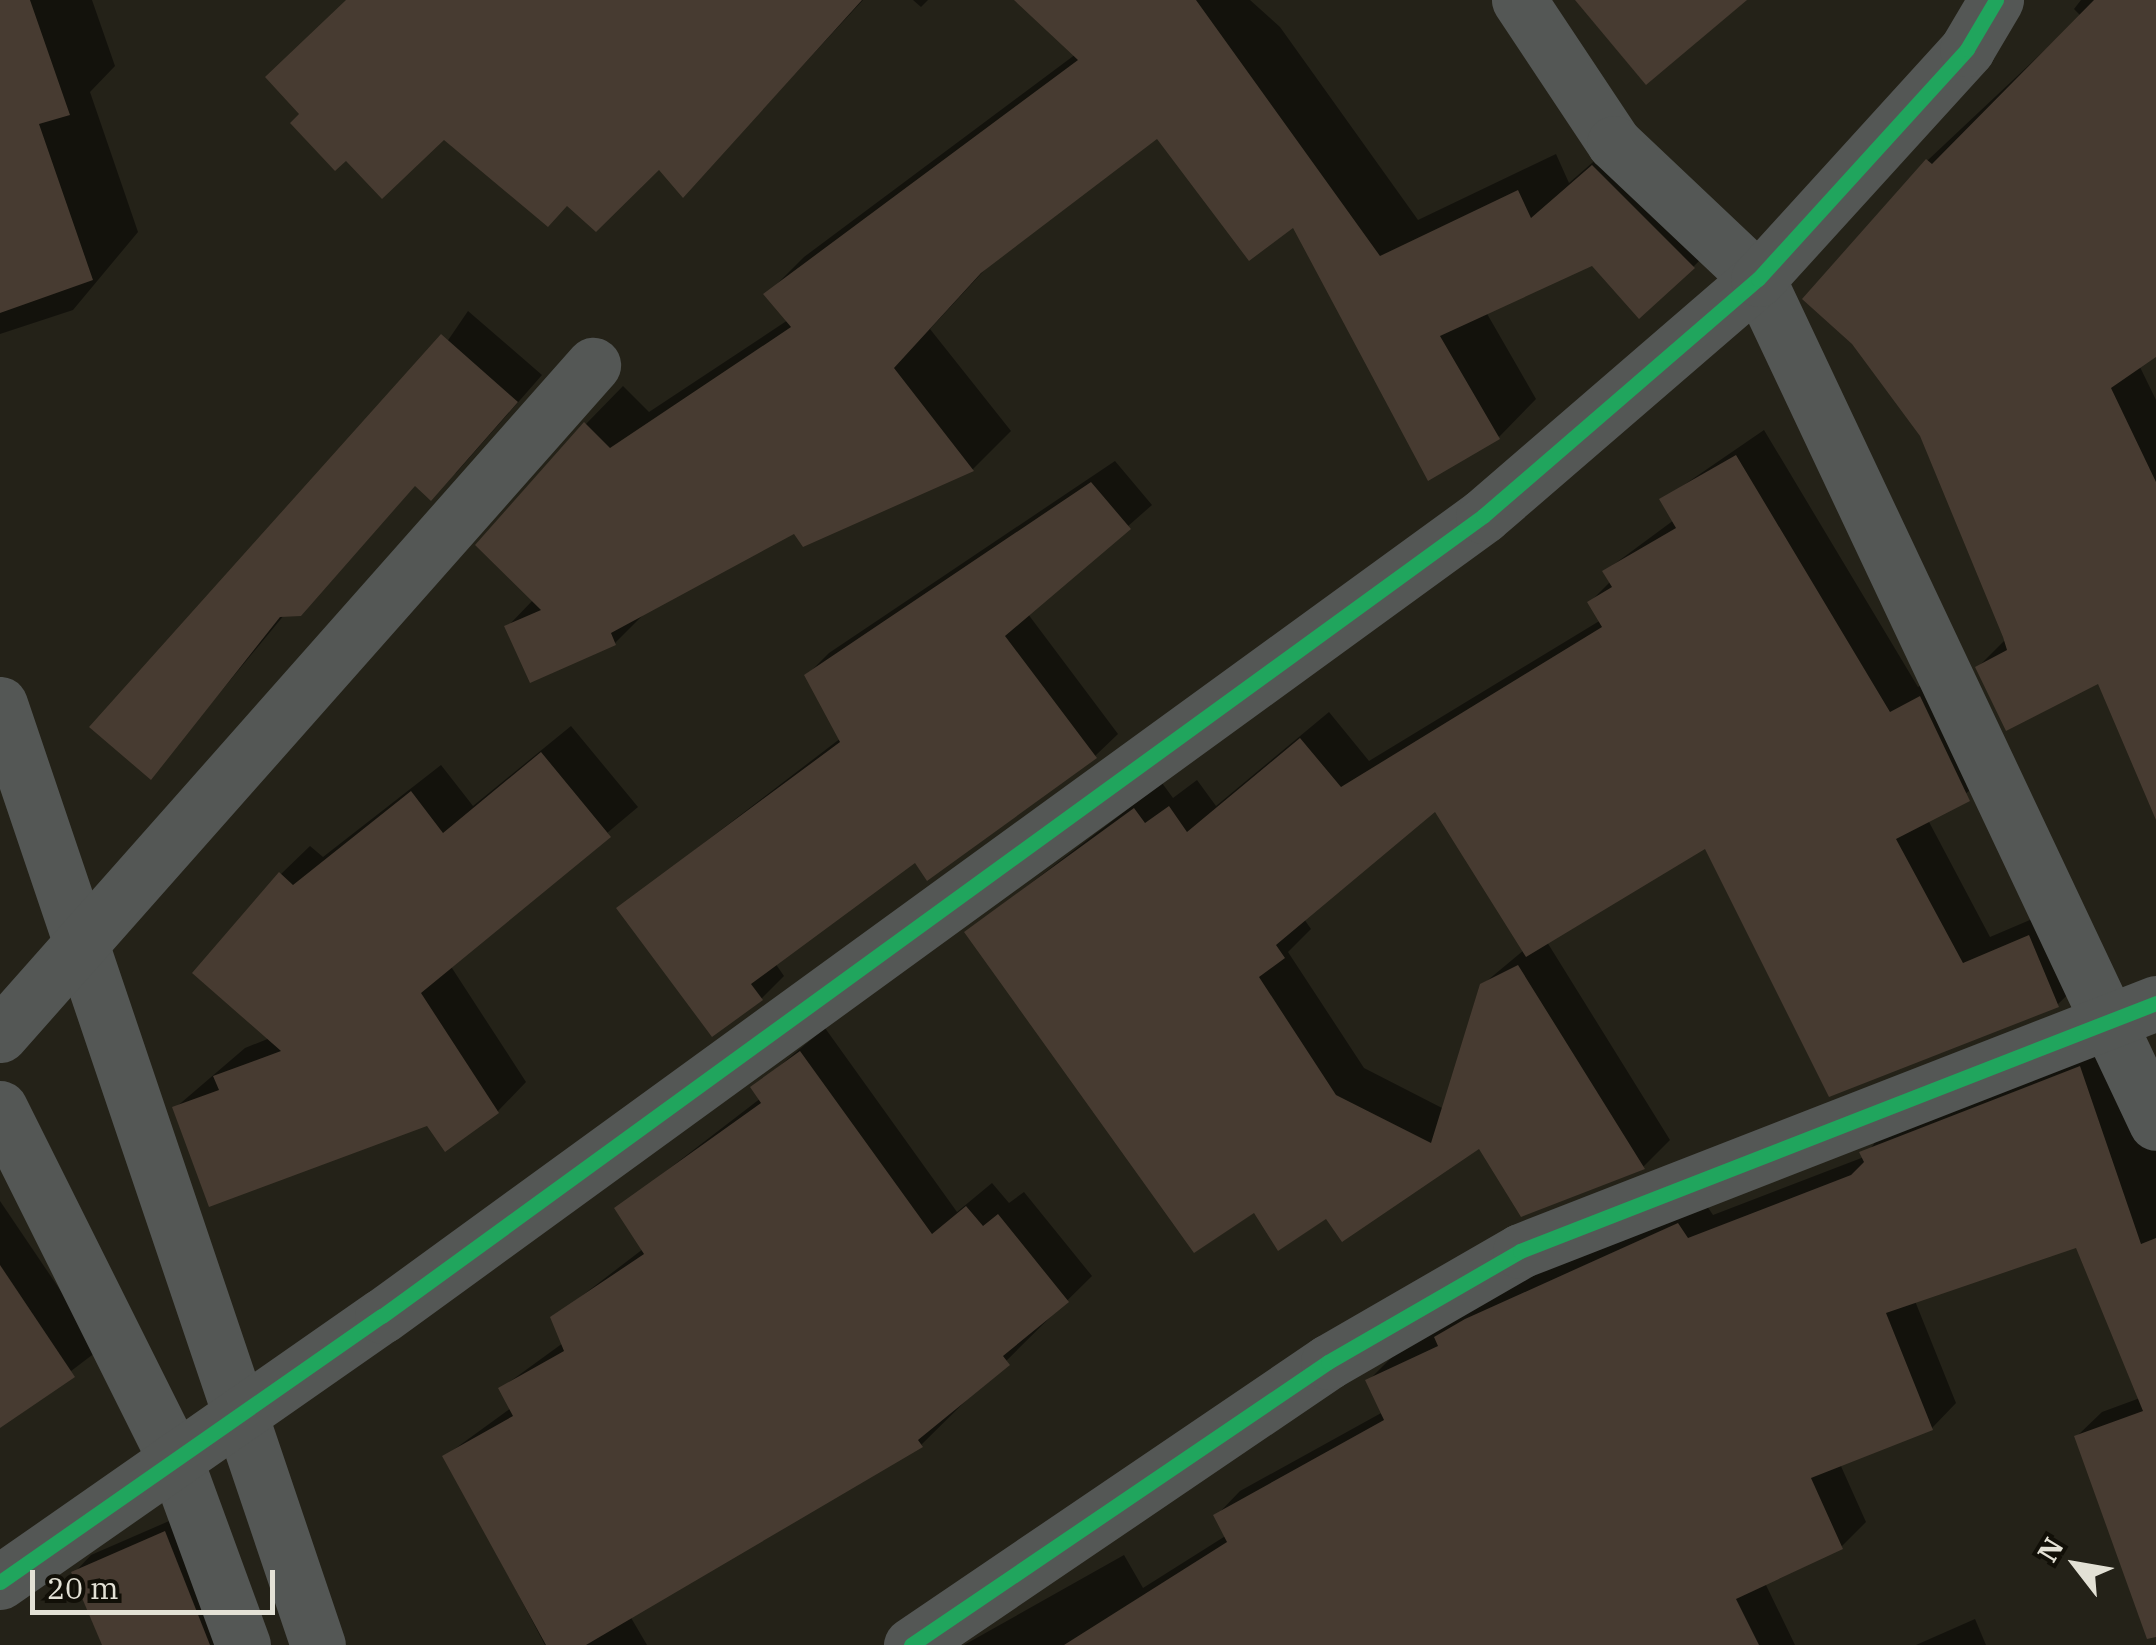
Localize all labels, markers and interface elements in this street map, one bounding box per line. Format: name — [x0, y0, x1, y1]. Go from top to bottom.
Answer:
north arrow — [2026, 1515, 2126, 1615]
text: N — [2028, 1530, 2071, 1568]
scale bar — [35, 1550, 280, 1612]
text: 20 m — [47, 1568, 119, 1607]

